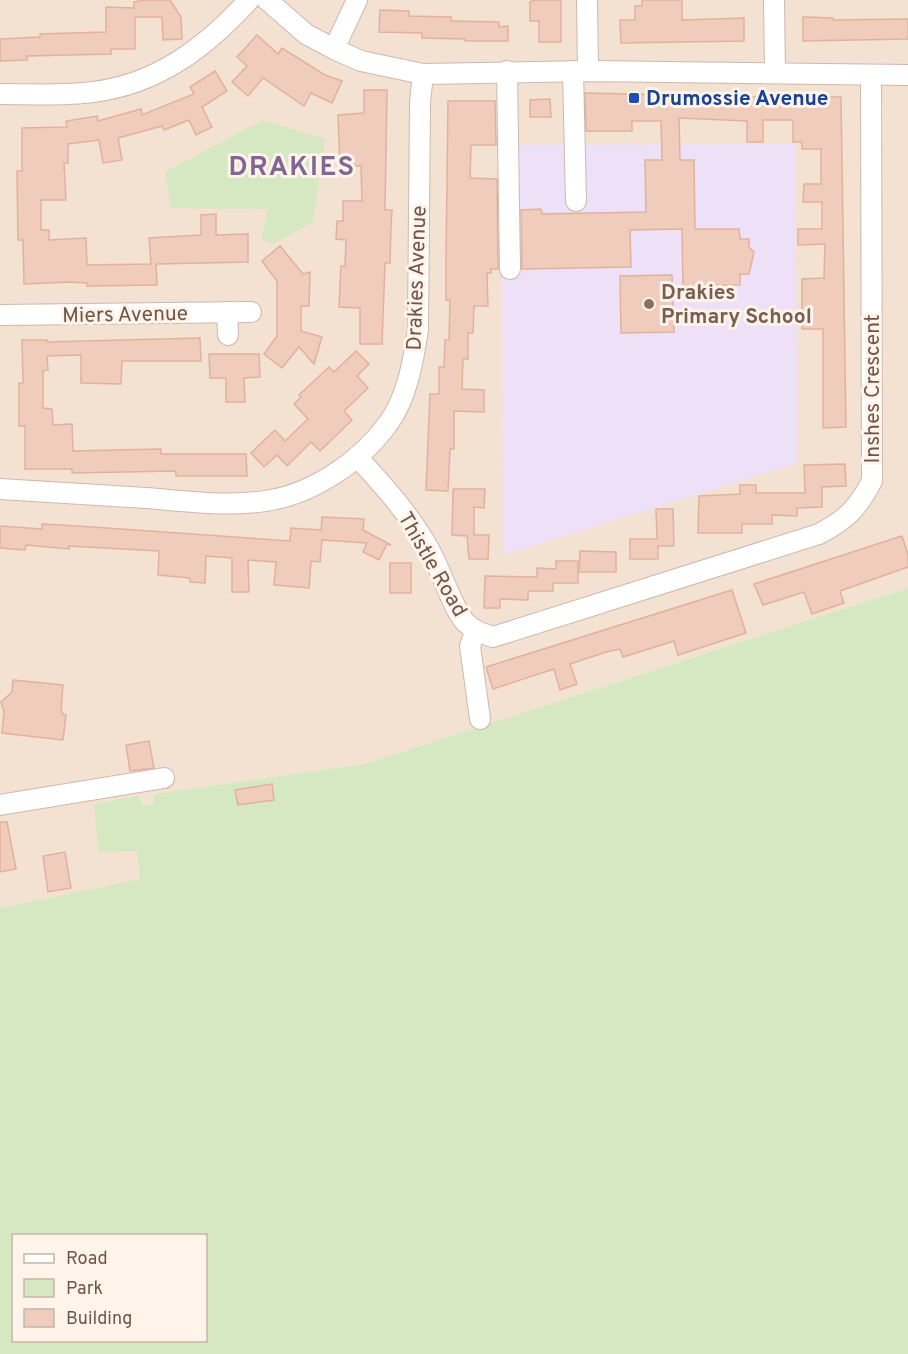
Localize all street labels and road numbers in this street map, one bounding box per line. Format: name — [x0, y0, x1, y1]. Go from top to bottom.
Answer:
street label: Drakies Avenue — [401, 205, 434, 351]
street label: Miers Avenue — [62, 301, 188, 330]
street label: Inshes Crescent — [860, 314, 887, 464]
street label: Thistle Road — [391, 507, 473, 622]

